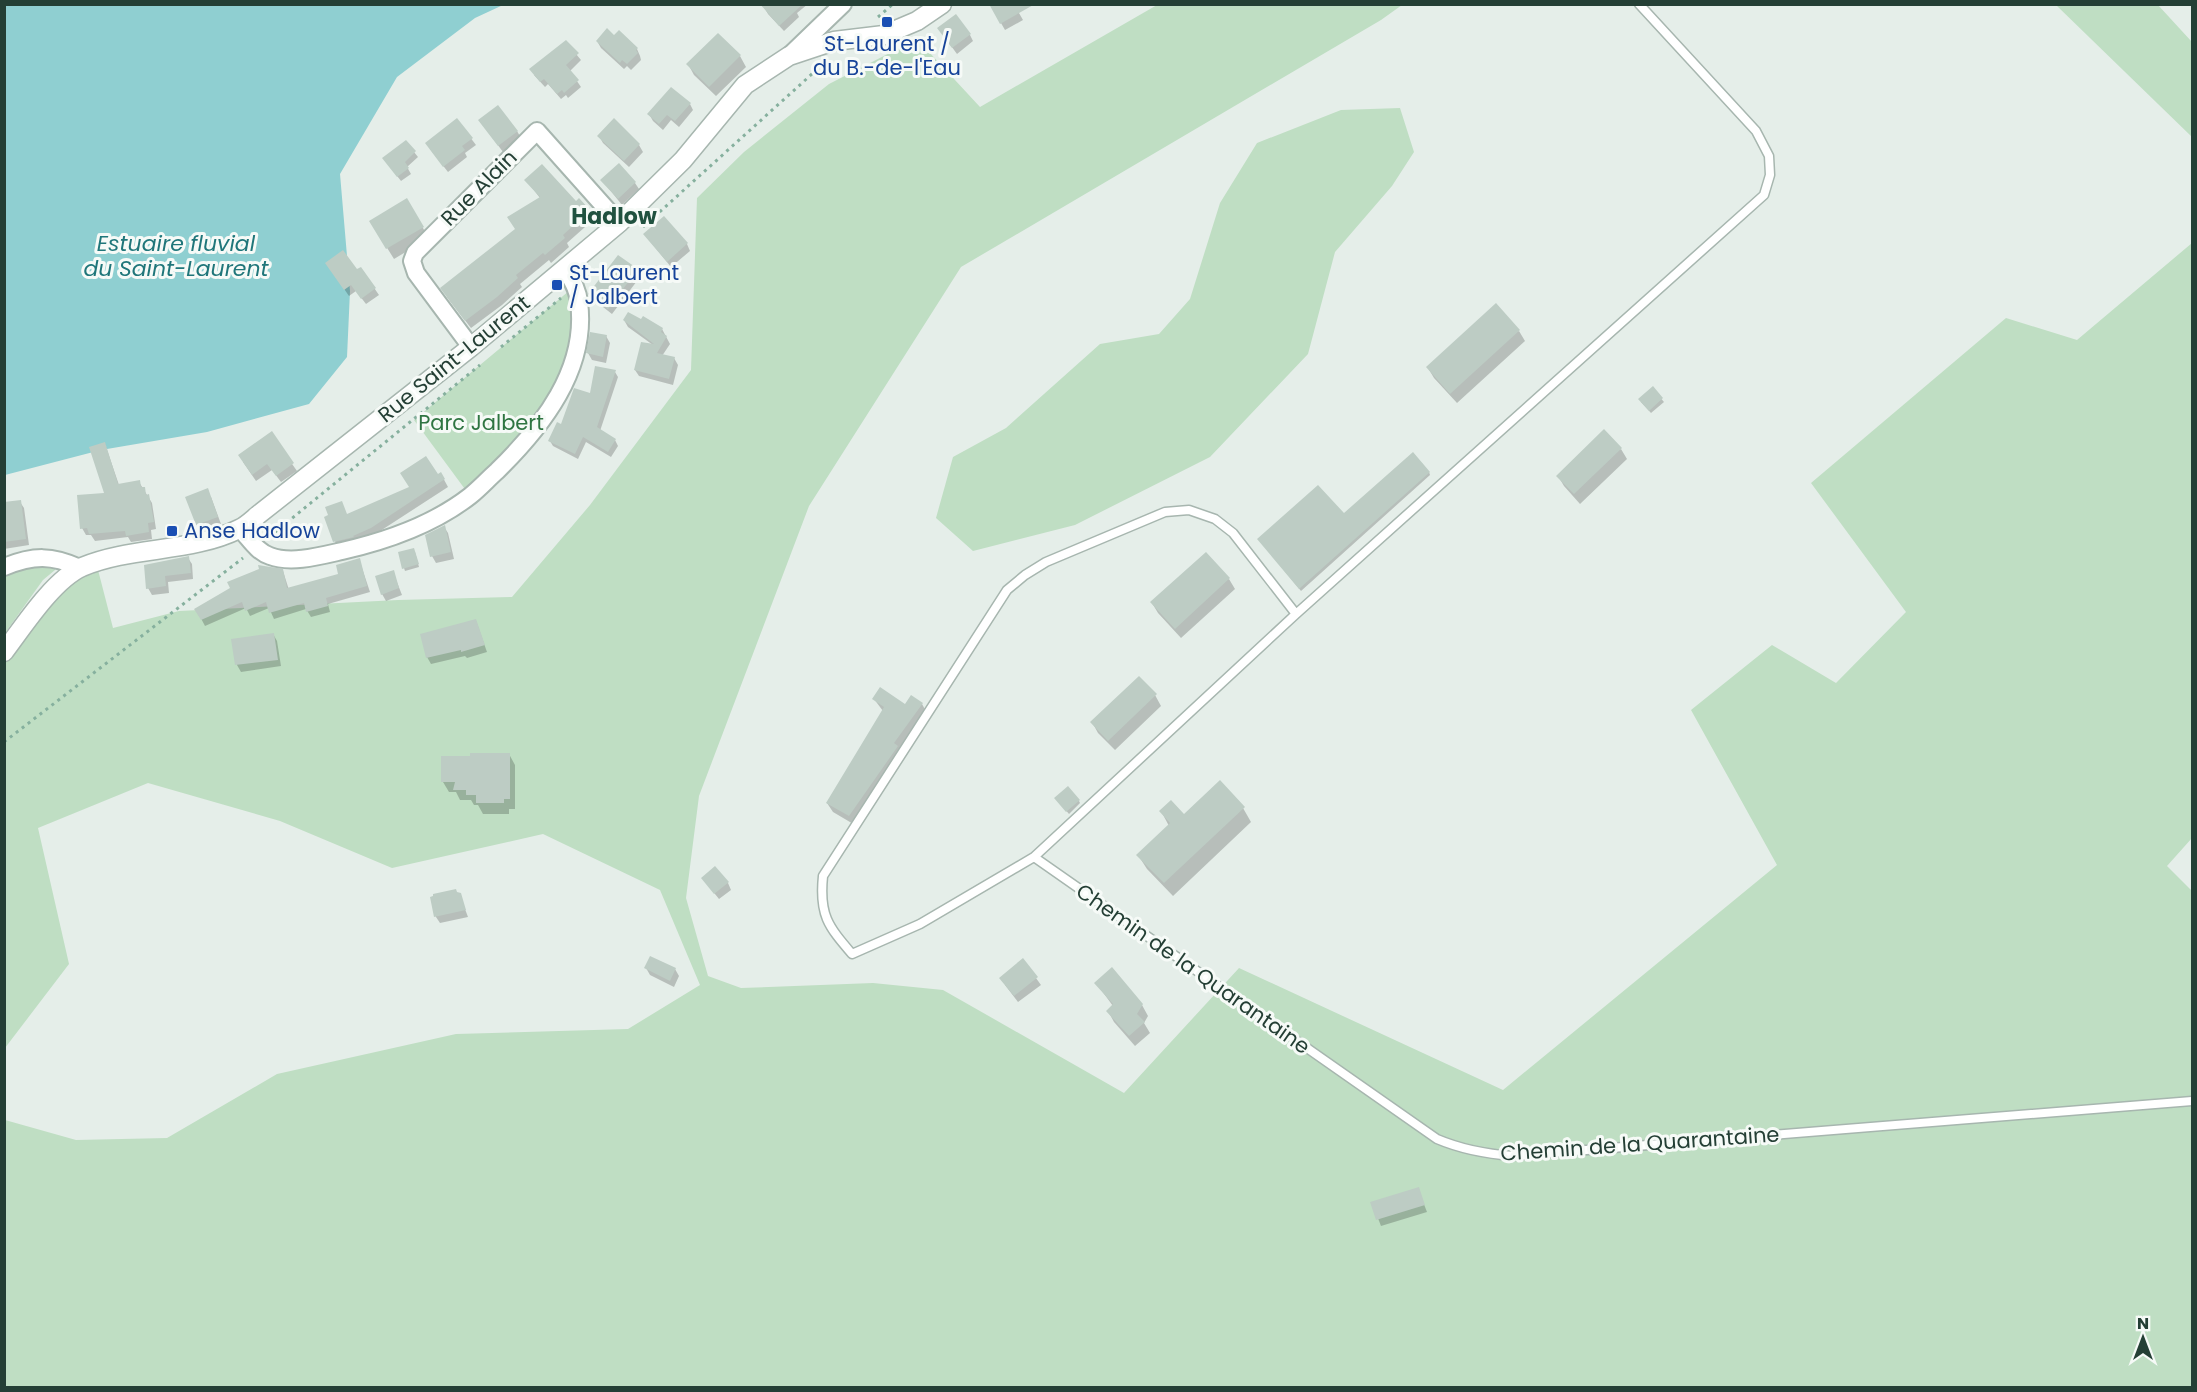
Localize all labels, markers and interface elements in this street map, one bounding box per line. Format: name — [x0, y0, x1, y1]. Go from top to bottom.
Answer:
marker: St-Laurent / du B.-de-l'Eau — [880, 15, 894, 29]
place label: St-Laurent / du B.-de-l'Eau — [813, 29, 961, 82]
street label: Rue Alain — [434, 143, 523, 232]
district label: Hadlow — [571, 201, 657, 232]
water label: Estuaire fluvial du Saint-Laurent — [83, 228, 270, 284]
place label: St-Laurent / Jalbert — [569, 258, 679, 311]
marker: St-Laurent / Jalbert — [550, 278, 564, 292]
street label: Rue Saint-Laurent — [372, 288, 536, 429]
park label: Parc Jalbert — [418, 408, 544, 437]
place label: Anse Hadlow — [184, 516, 320, 545]
marker: Anse Hadlow — [165, 524, 179, 538]
street label: Chemin de la Quarantaine — [1071, 877, 1316, 1061]
street label: Chemin de la Quarantaine — [1500, 1119, 1780, 1168]
north arrow — [2113, 1308, 2173, 1368]
text: N — [2137, 1312, 2149, 1335]

